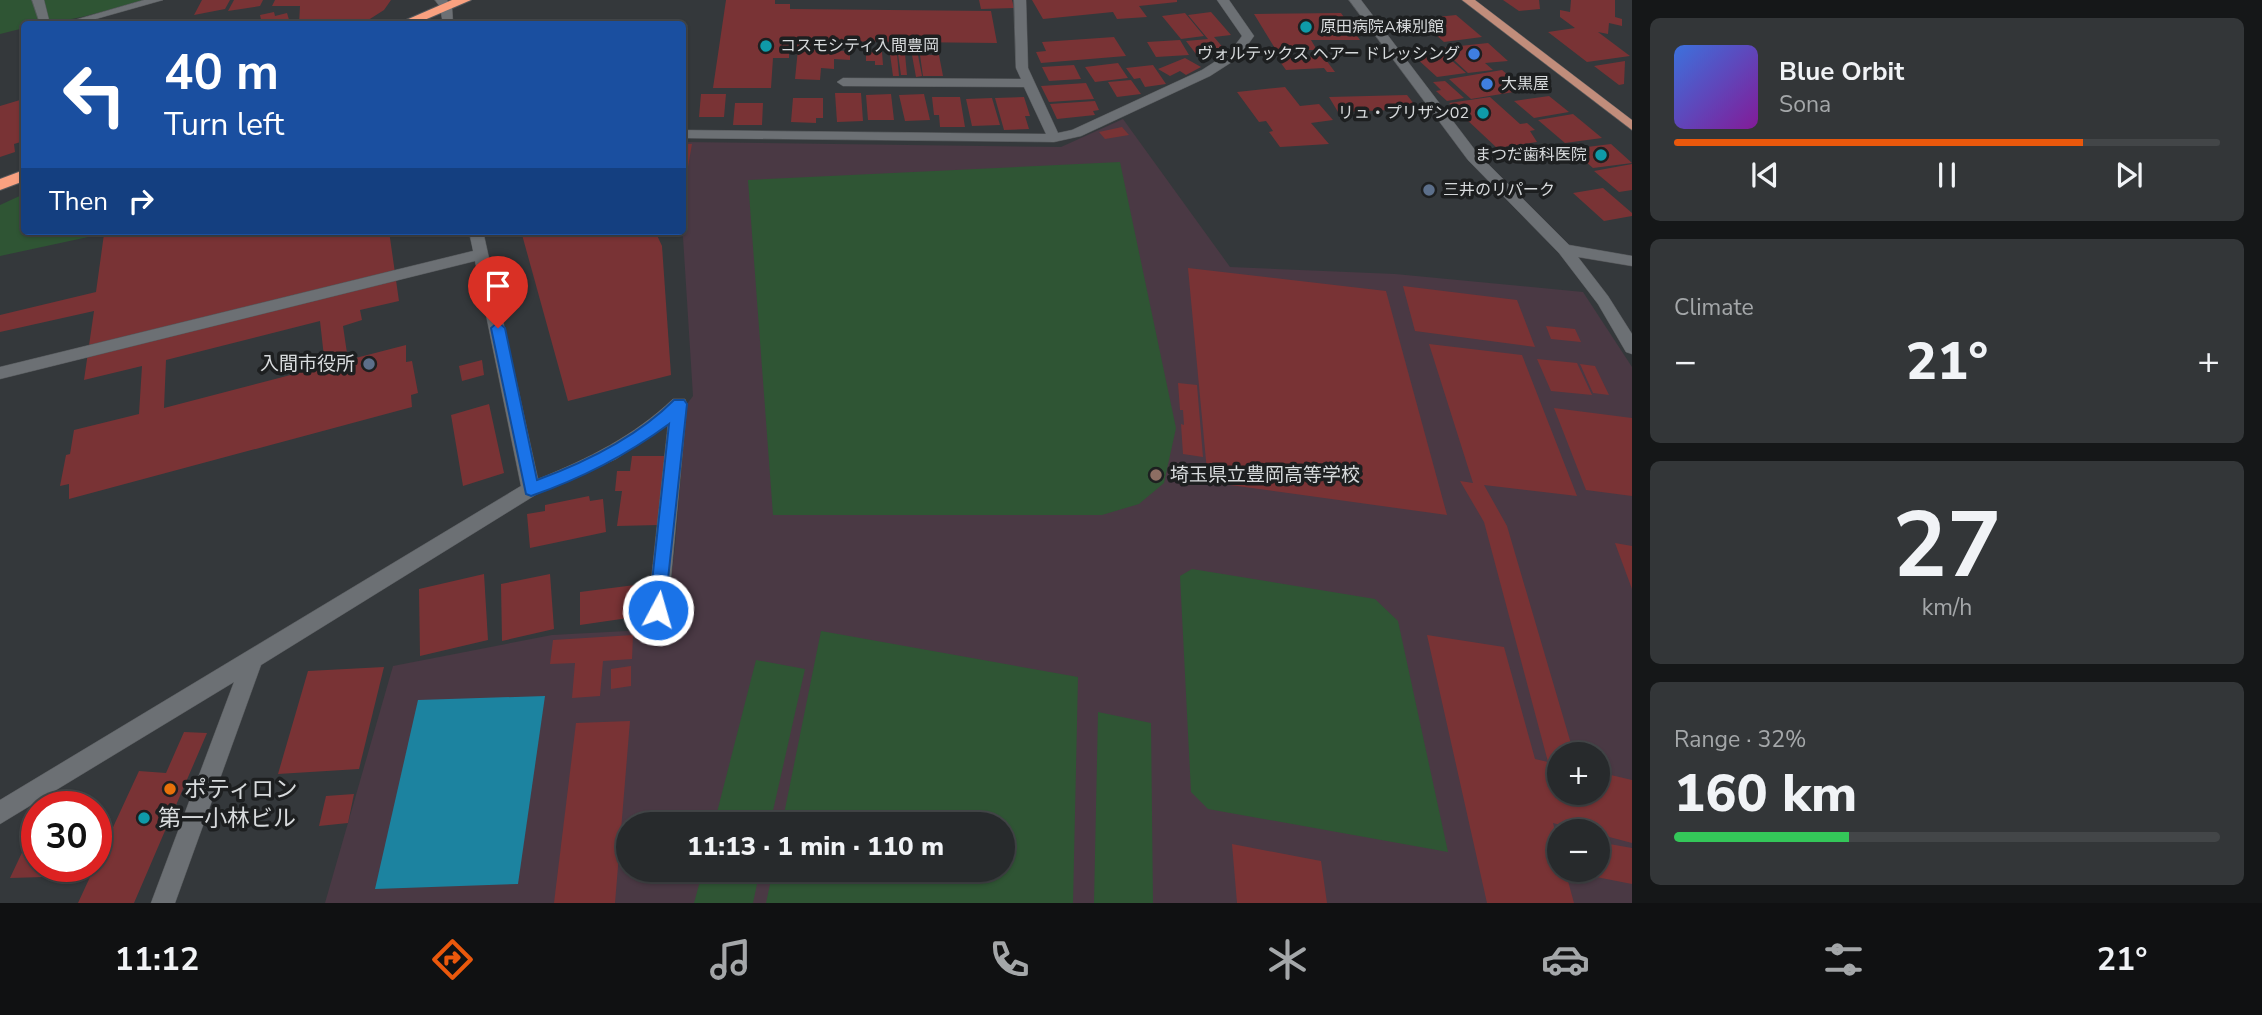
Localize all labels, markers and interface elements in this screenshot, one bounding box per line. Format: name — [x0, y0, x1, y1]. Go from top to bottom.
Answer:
place label: 原田病院A棟別館 — [1320, 16, 1444, 38]
marker: 原田病院A棟別館 — [1298, 19, 1314, 35]
place label: コスモシティ入間豊岡 — [780, 35, 939, 57]
marker: コスモシティ入間豊岡 — [758, 38, 774, 54]
text: 40 m — [164, 39, 279, 106]
place label: ヴォルテックス ヘアー ドレッシング — [1197, 43, 1460, 65]
marker: ヴォルテックス ヘアー ドレッシング — [1466, 46, 1482, 62]
icon: left — [49, 49, 140, 140]
text: Blue Orbit — [1779, 54, 1904, 89]
place label: 大黒屋 — [1501, 73, 1549, 95]
marker: 大黒屋 — [1479, 76, 1495, 92]
text: Sona — [1779, 89, 1831, 120]
place label: リュ・プリザン02 — [1338, 102, 1469, 124]
text: Turn left — [164, 103, 284, 146]
marker: リュ・プリザン02 — [1475, 105, 1491, 121]
place label: まつだ歯科医院 — [1475, 144, 1587, 166]
marker: まつだ歯科医院 — [1593, 147, 1609, 163]
icon: previous — [1746, 156, 1784, 194]
icon: pause — [1928, 156, 1966, 194]
icon: next — [2110, 156, 2148, 194]
place label: 三井のリパーク — [1443, 179, 1555, 201]
icon: right — [122, 182, 160, 220]
marker: 三井のリパーク — [1421, 182, 1437, 198]
text: Then — [49, 184, 108, 219]
pin — [468, 256, 528, 328]
icon: arrive — [479, 267, 517, 305]
text: Climate — [1674, 292, 1754, 323]
text: 21° — [1906, 326, 1988, 397]
text: − — [1674, 336, 1697, 387]
text: + — [2197, 336, 2220, 387]
place label: 入間市役所 — [260, 351, 355, 377]
marker: 入間市役所 — [361, 356, 377, 372]
place label: 埼玉県立豊岡高等学校 — [1170, 462, 1360, 488]
marker: 埼玉県立豊岡高等学校 — [1148, 467, 1164, 483]
text: 27 — [1892, 484, 2002, 608]
position arrow — [621, 573, 695, 647]
text: km/h — [1922, 592, 1972, 623]
text: Range · 32% — [1674, 724, 1806, 755]
map controls — [1547, 742, 1610, 882]
button: + — [1547, 742, 1610, 805]
text: 160 km — [1674, 758, 1857, 829]
place label: ポティロン — [184, 774, 298, 805]
marker: ポティロン — [162, 781, 178, 797]
speed limit sign: 30 — [21, 791, 112, 882]
place label: 第一小林ビル — [158, 803, 296, 834]
marker: 第一小林ビル — [136, 810, 152, 826]
button: − — [1547, 819, 1610, 882]
text: 11:13 · 1 min · 110 m — [687, 829, 944, 864]
icon: directions — [428, 935, 477, 984]
icon: music — [706, 935, 755, 984]
icon: phone — [985, 935, 1034, 984]
icon: climate — [1263, 935, 1312, 984]
icon: car — [1541, 935, 1590, 984]
icon: filters — [1819, 935, 1868, 984]
text: 11:12 — [115, 938, 199, 981]
text: 21° — [2097, 938, 2147, 981]

